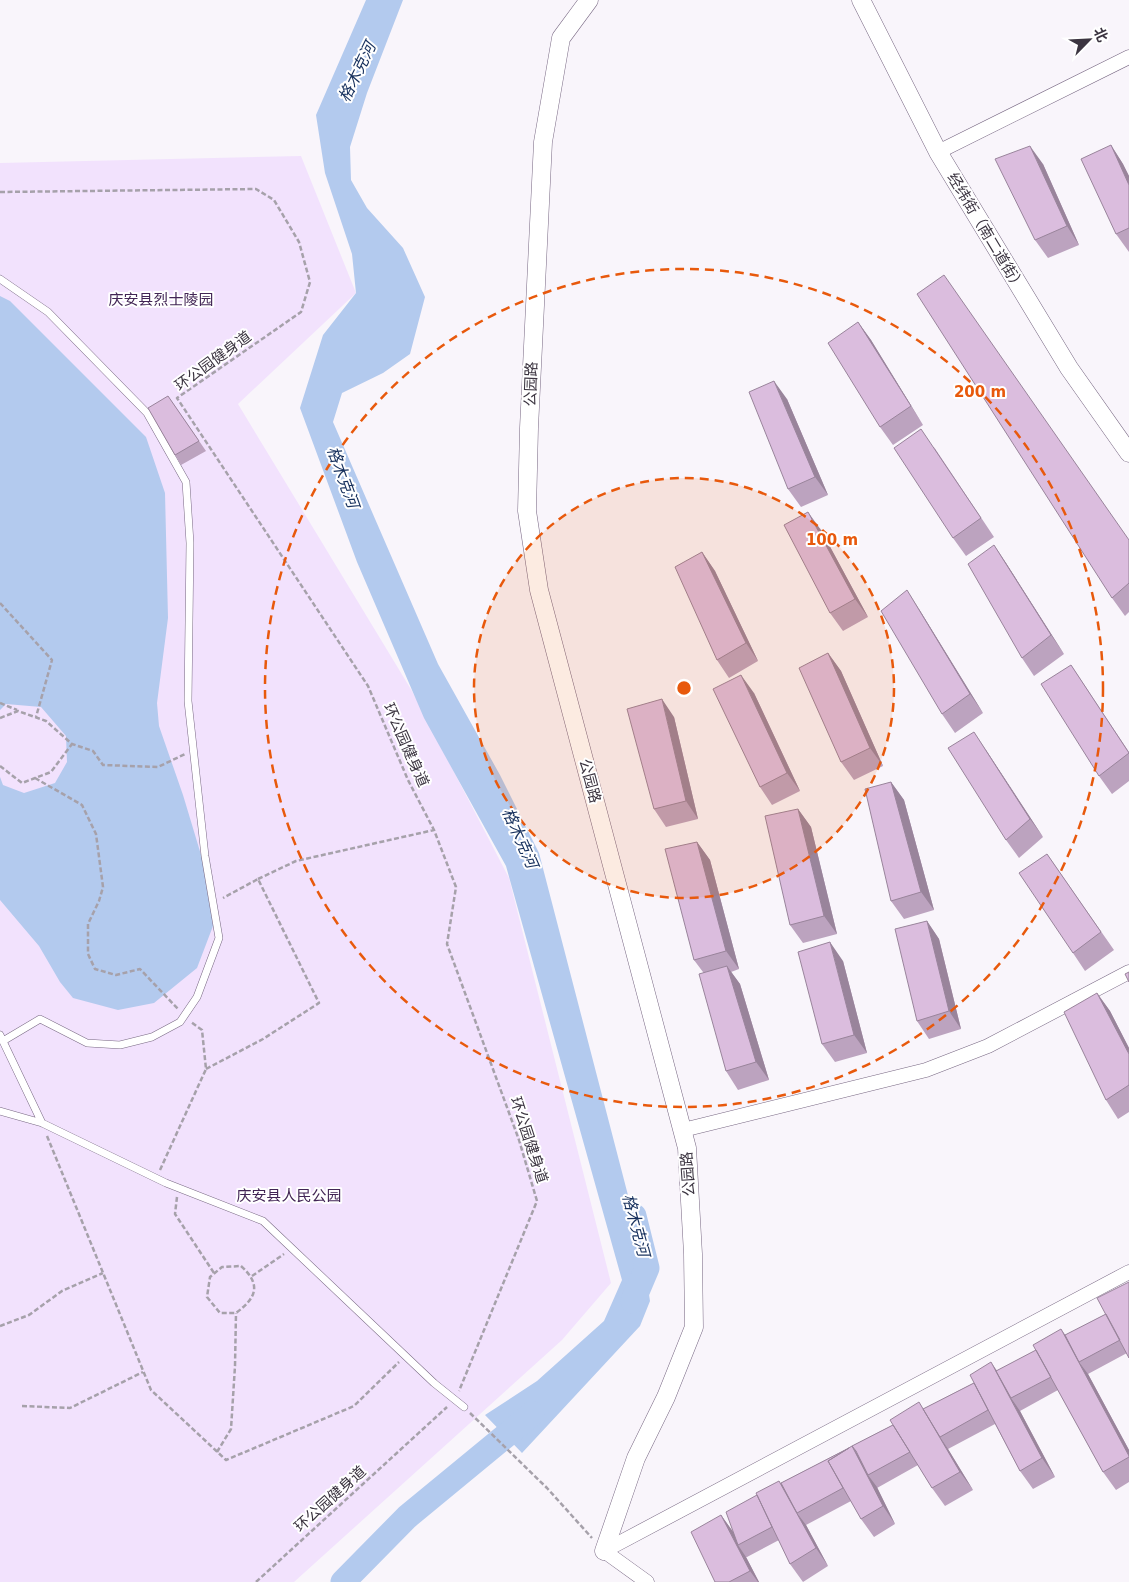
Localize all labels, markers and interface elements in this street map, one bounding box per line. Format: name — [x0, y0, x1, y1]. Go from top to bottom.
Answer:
north arrow — [1064, 15, 1114, 65]
text: 北 — [1091, 25, 1111, 44]
water label: 格木克河 — [334, 36, 381, 105]
street label: 经纬街（南二道街） — [944, 169, 1028, 295]
park label: 庆安县烈士陵园 — [108, 291, 214, 309]
street label: 环公园健身道 — [171, 327, 255, 395]
street label: 公园路 — [521, 361, 541, 407]
text: 200 m — [954, 383, 1006, 401]
water label: 格木克河 — [323, 444, 364, 513]
text: 100 m — [806, 531, 858, 549]
centre of rings — [675, 679, 693, 697]
street label: 环公园健身道 — [379, 700, 433, 790]
street label: 公园路 — [575, 757, 605, 805]
water label: 格木克河 — [498, 805, 543, 874]
street label: 环公园健身道 — [507, 1094, 551, 1186]
street label: 公园路 — [677, 1151, 699, 1197]
park label: 庆安县人民公园 — [236, 1187, 342, 1205]
water label: 格木克河 — [619, 1192, 654, 1261]
street label: 环公园健身道 — [291, 1462, 369, 1536]

